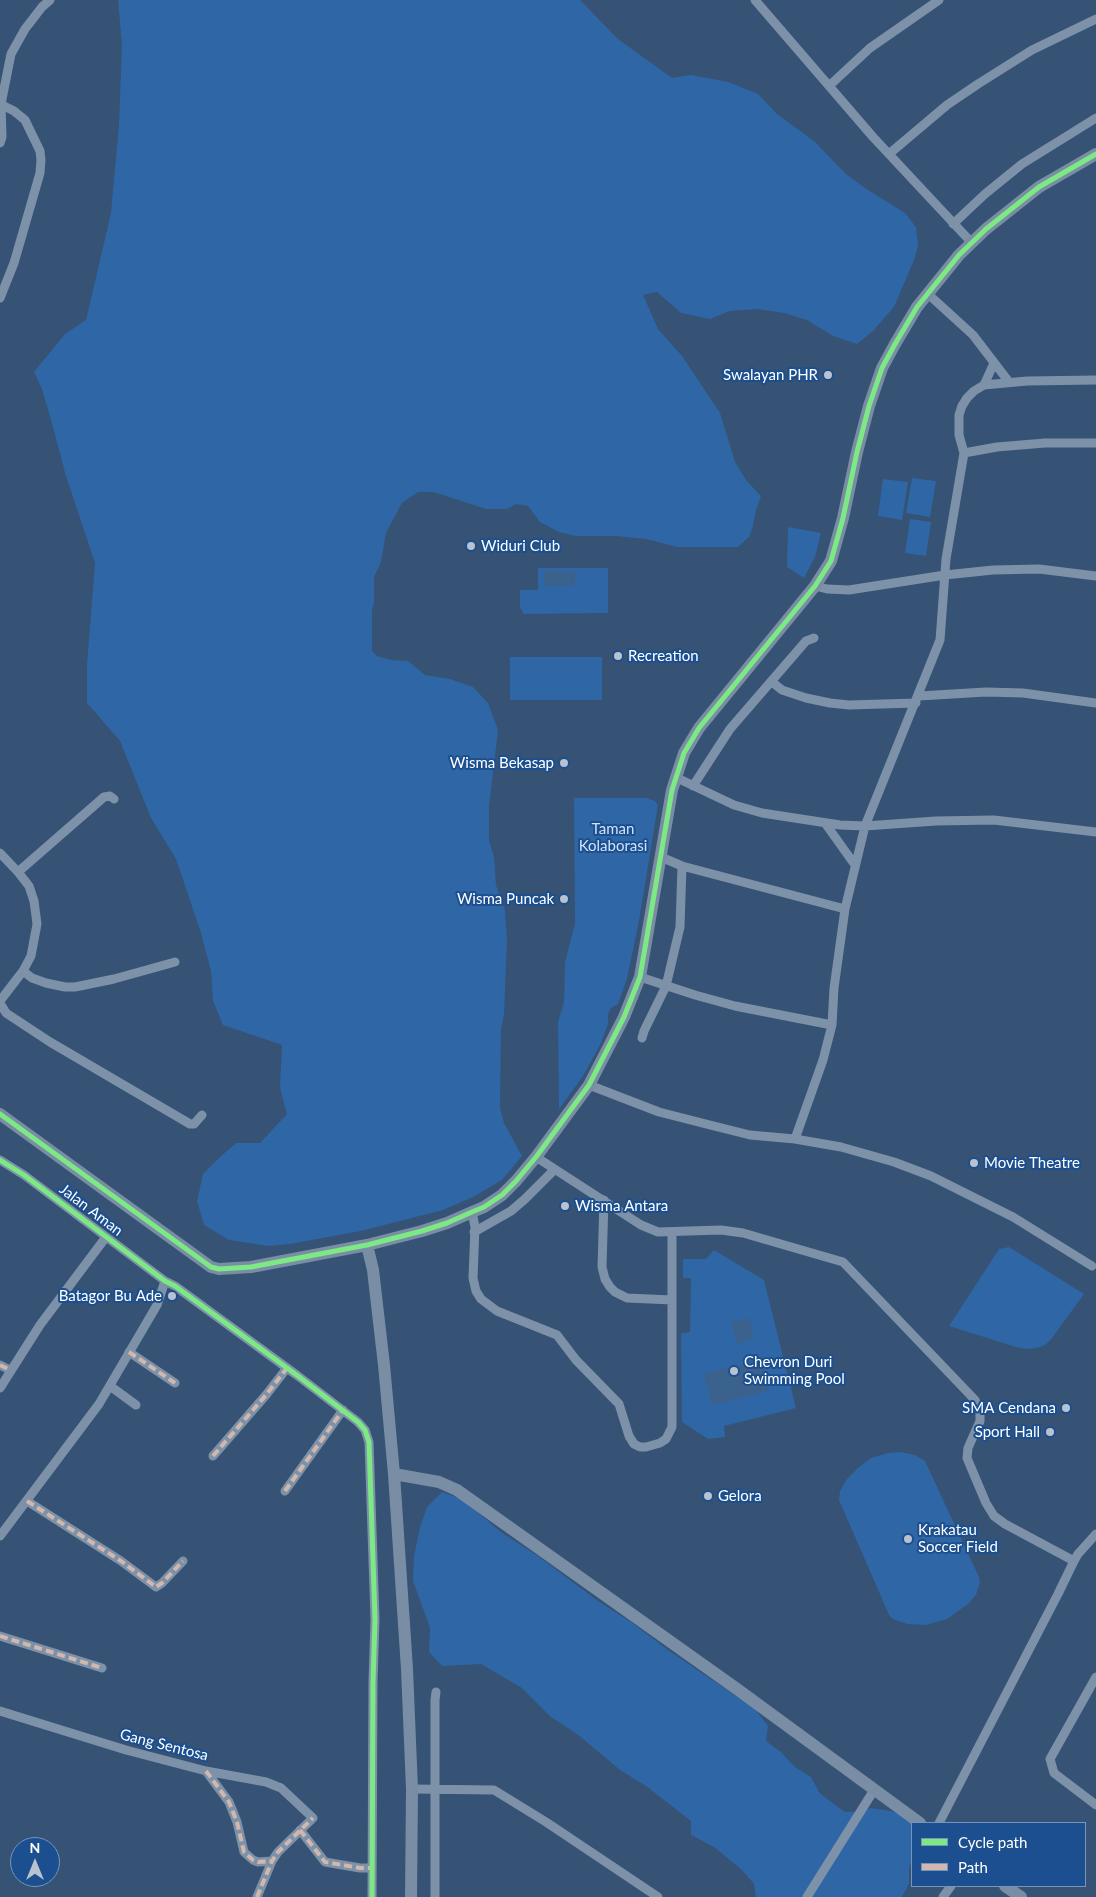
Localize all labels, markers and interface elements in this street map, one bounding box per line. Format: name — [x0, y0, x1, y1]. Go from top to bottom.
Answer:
place label: Swalayan PHR — [723, 366, 818, 384]
marker: Swalayan PHR — [822, 369, 834, 381]
place label: Widuri Club — [481, 537, 560, 555]
marker: Widuri Club — [465, 540, 477, 552]
place label: Recreation — [628, 647, 699, 665]
marker: Recreation — [612, 650, 624, 662]
place label: Wisma Bekasap — [450, 754, 554, 772]
marker: Wisma Bekasap — [558, 757, 570, 769]
park label: Taman Kolaborasi — [579, 820, 647, 855]
place label: Wisma Puncak — [457, 890, 554, 908]
marker: Wisma Puncak — [558, 893, 570, 905]
place label: Movie Theatre — [984, 1154, 1080, 1172]
marker: Movie Theatre — [968, 1157, 980, 1169]
street label: Jalan Aman — [56, 1180, 126, 1240]
place label: Wisma Antara — [575, 1197, 668, 1215]
marker: Wisma Antara — [559, 1200, 571, 1212]
place label: Batagor Bu Ade — [59, 1287, 162, 1305]
marker: Batagor Bu Ade — [166, 1290, 178, 1302]
place label: Chevron Duri Swimming Pool — [744, 1353, 845, 1388]
marker: Chevron Duri Swimming Pool — [728, 1365, 740, 1377]
place label: SMA Cendana — [962, 1399, 1056, 1417]
marker: SMA Cendana — [1060, 1402, 1072, 1414]
place label: Sport Hall — [975, 1423, 1040, 1441]
marker: Sport Hall — [1044, 1426, 1056, 1438]
place label: Gelora — [718, 1487, 762, 1505]
marker: Gelora — [702, 1490, 714, 1502]
place label: Krakatau Soccer Field — [918, 1521, 998, 1556]
marker: Krakatau Soccer Field — [902, 1533, 914, 1545]
street label: Gang Sentosa — [118, 1725, 210, 1765]
legend — [911, 1822, 1086, 1887]
text: Cycle path — [958, 1833, 1027, 1851]
north arrow — [10, 1837, 60, 1887]
text: N — [30, 1839, 40, 1856]
text: Path — [958, 1858, 988, 1876]

